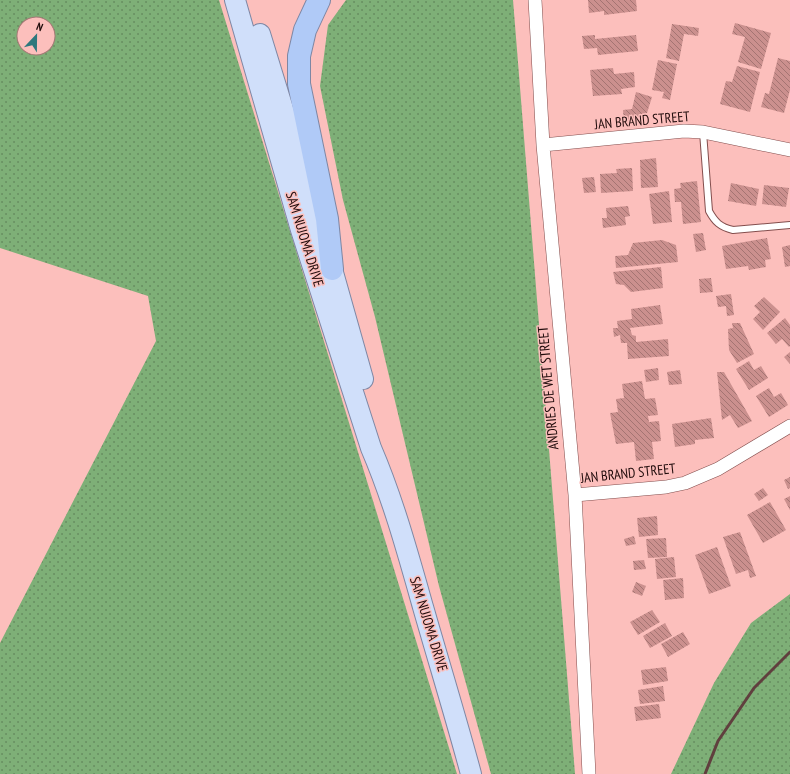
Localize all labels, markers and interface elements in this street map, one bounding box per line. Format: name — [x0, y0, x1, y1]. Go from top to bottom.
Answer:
north arrow — [16, 16, 56, 56]
text: N — [34, 19, 45, 34]
street label: JAN BRAND STREET — [593, 107, 691, 133]
street label: SAM NUJOMA DRIVE — [282, 189, 328, 289]
street label: ANDRIES DE WET STREET — [534, 325, 562, 451]
street label: JAN BRAND STREET — [579, 459, 677, 487]
street label: SAM NUJOMA DRIVE — [406, 574, 452, 674]

